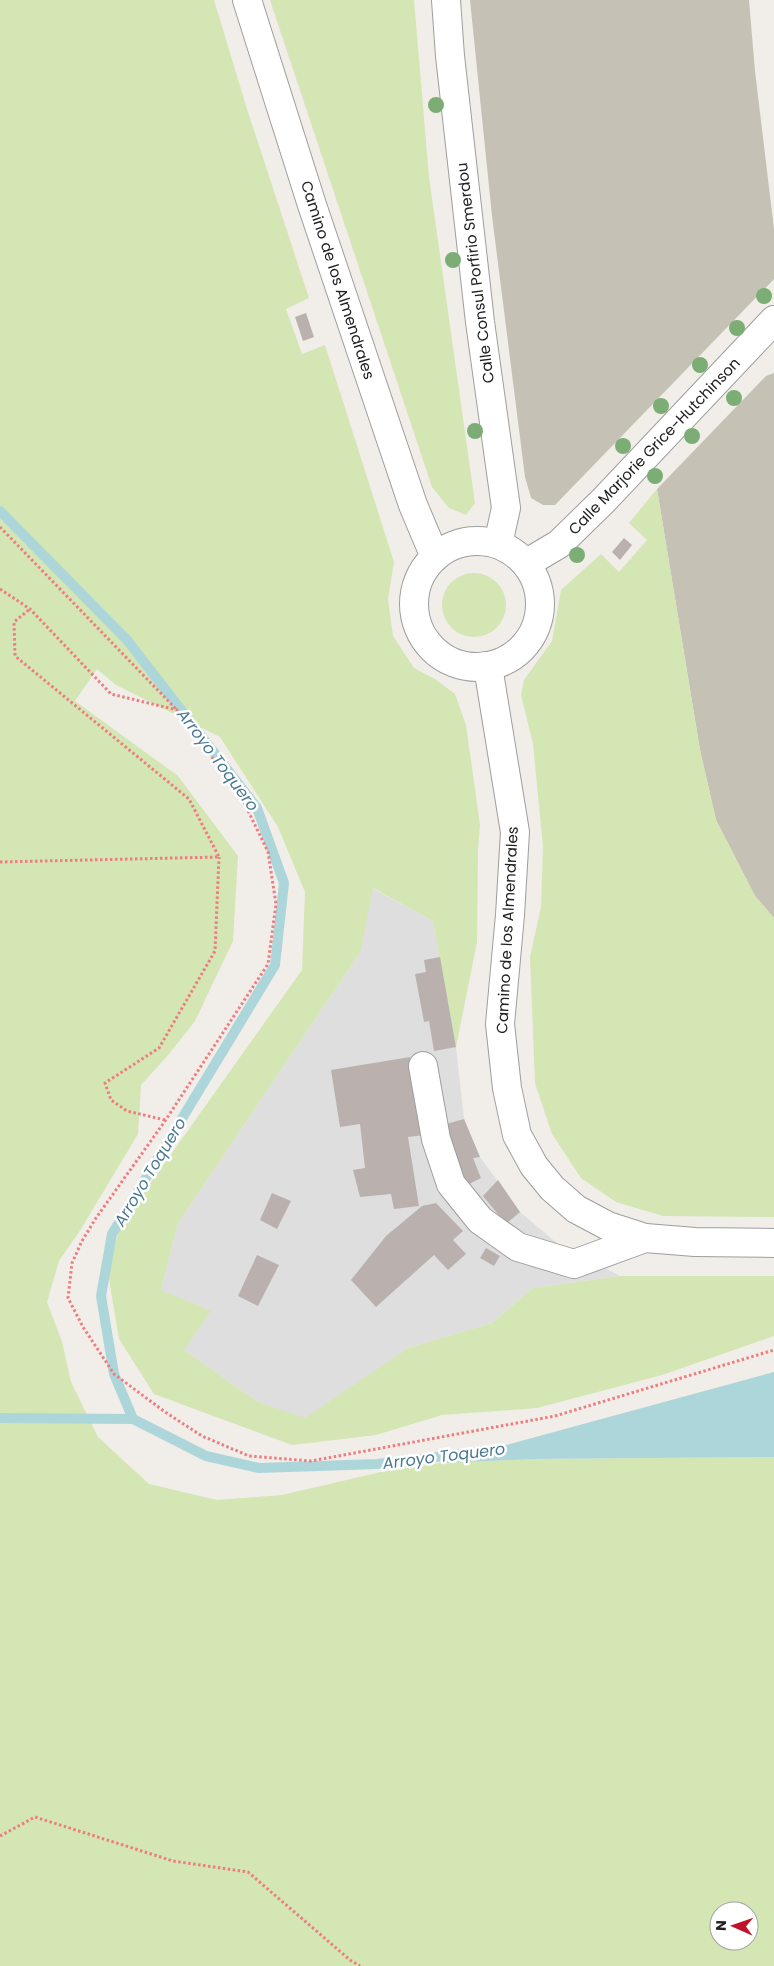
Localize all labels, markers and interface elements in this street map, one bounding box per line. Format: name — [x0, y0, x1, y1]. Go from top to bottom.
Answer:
street label: Calle Consul Porfirio Smerdou — [451, 161, 499, 385]
street label: Camino de los Almendrales — [296, 178, 380, 382]
street label: Calle Marjorie Grice-Hutchinson — [563, 353, 745, 539]
water label: Arroyo Toquero — [171, 703, 264, 816]
street label: Camino de los Almendrales — [491, 826, 523, 1034]
water label: Arroyo Toquero — [108, 1113, 192, 1232]
water label: Arroyo Toquero — [381, 1437, 506, 1475]
north arrow — [709, 1901, 759, 1951]
text: N — [711, 1920, 731, 1931]

